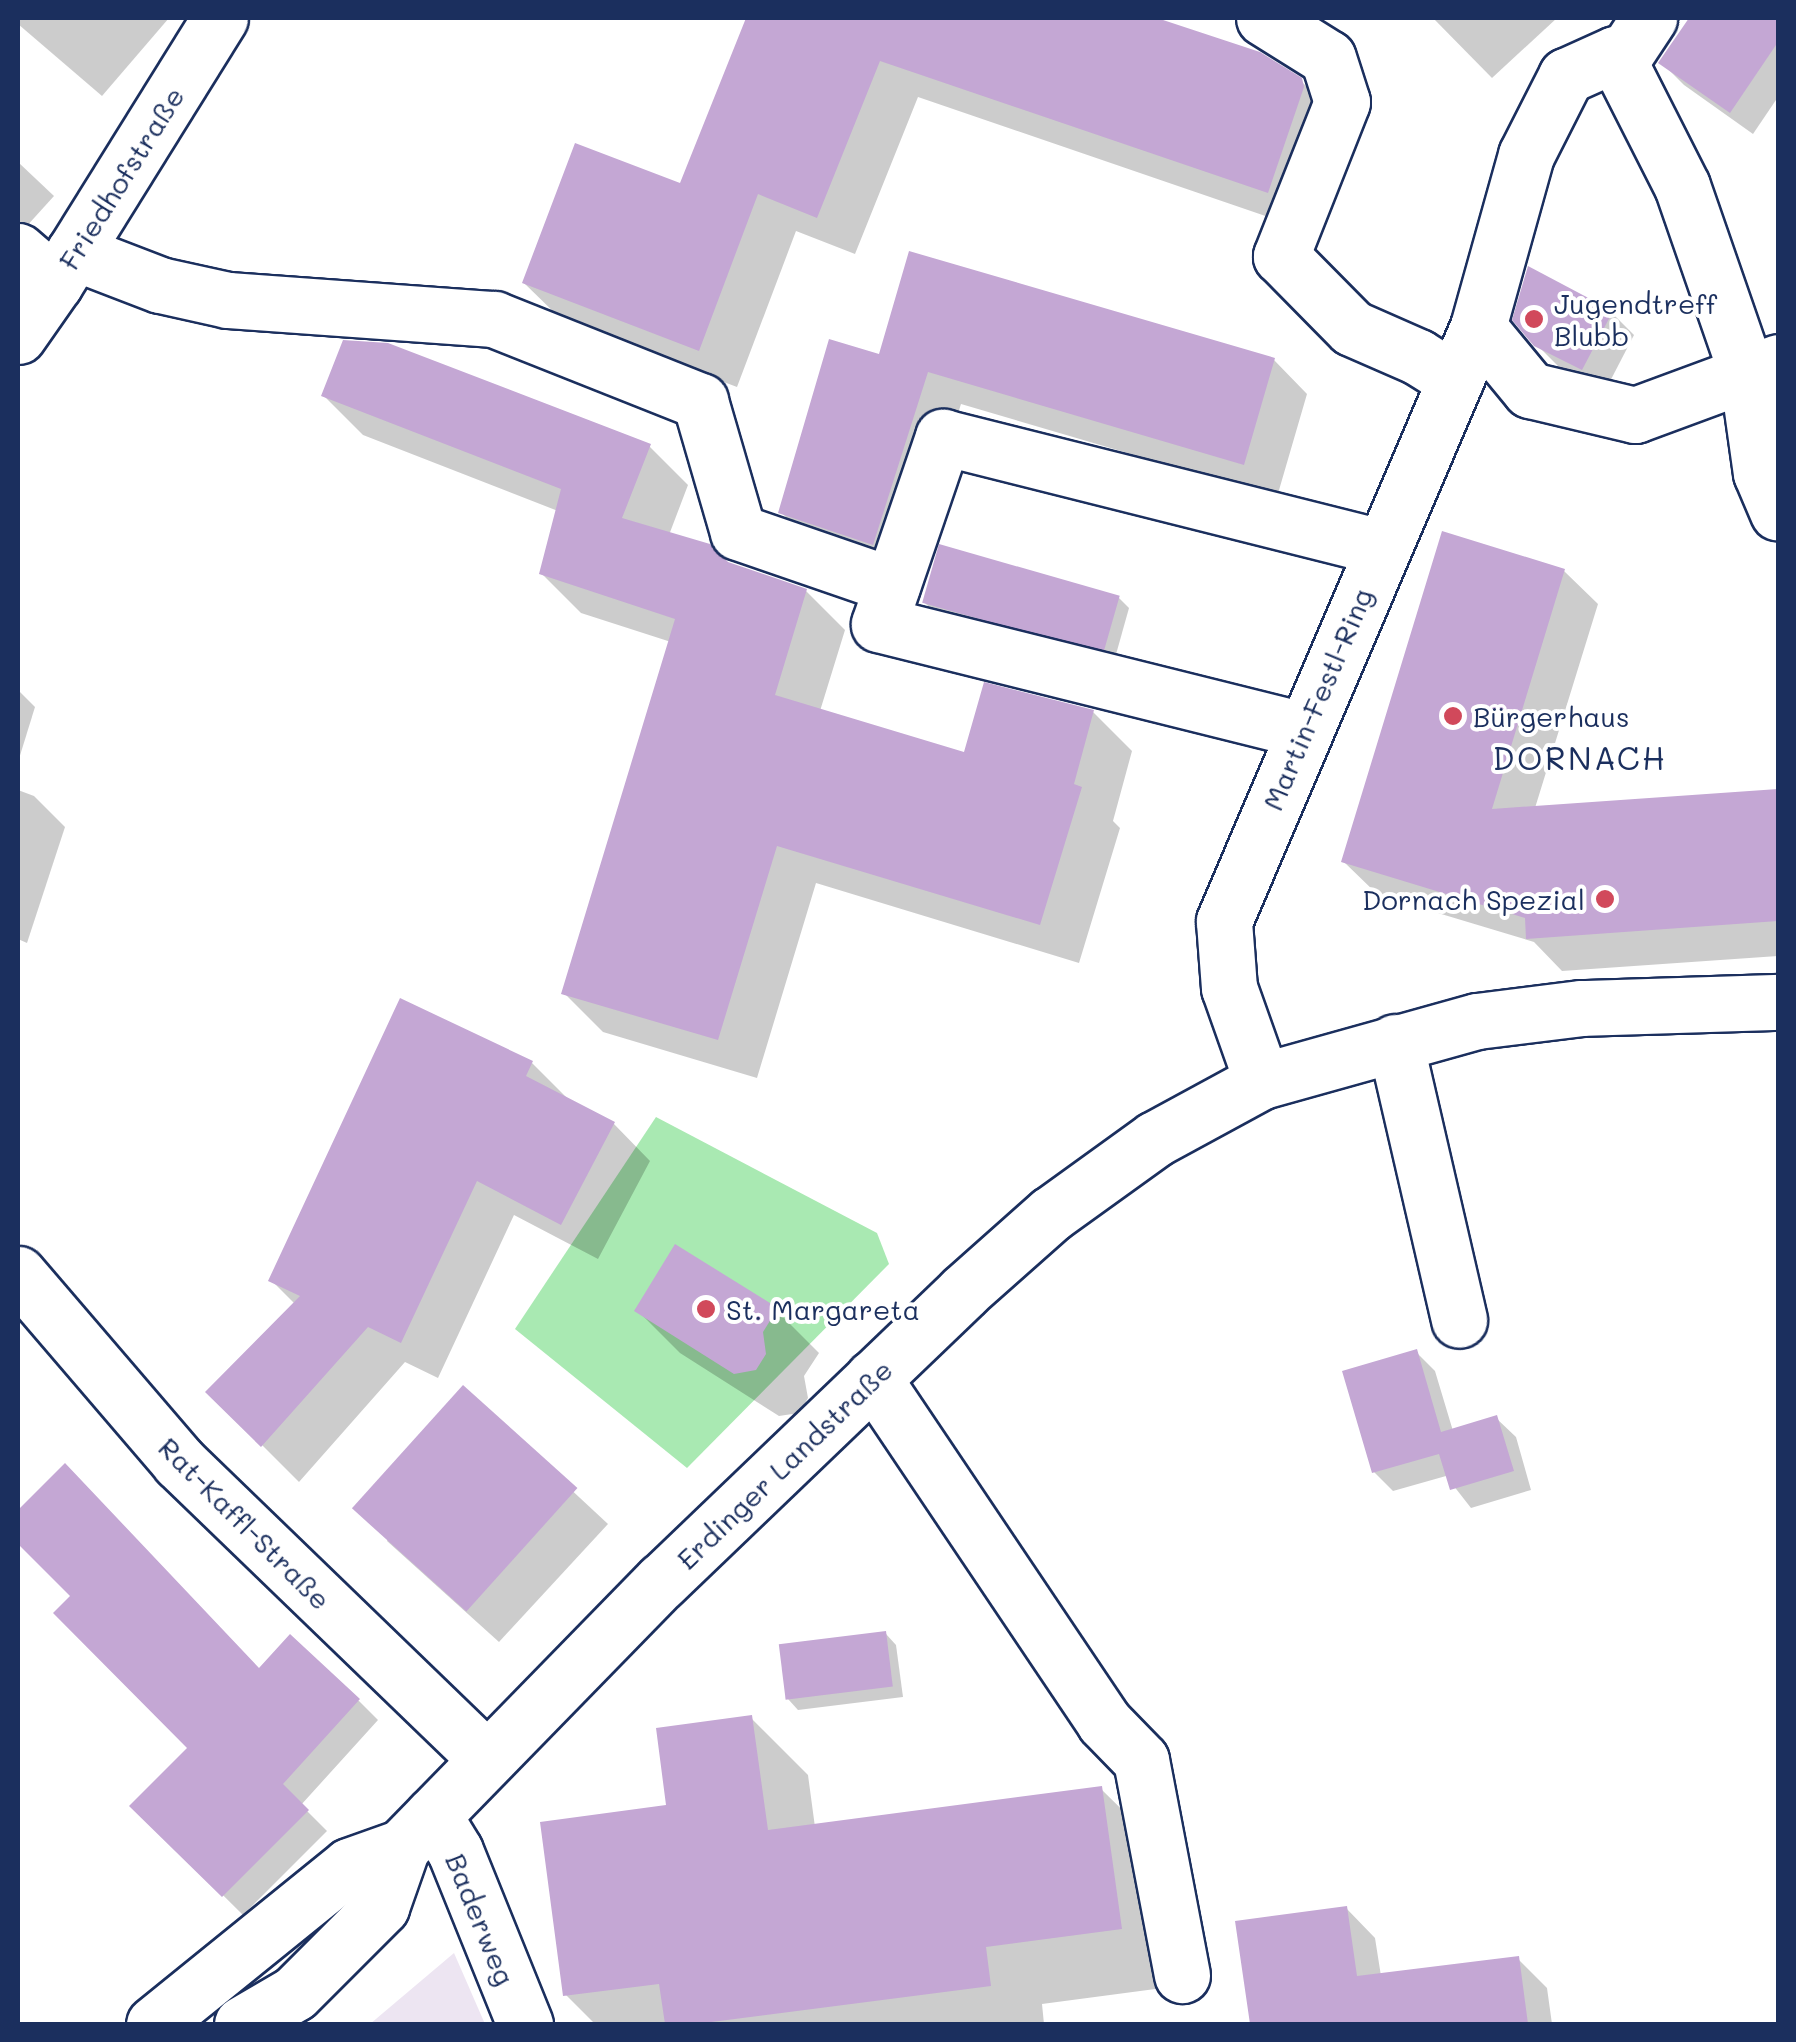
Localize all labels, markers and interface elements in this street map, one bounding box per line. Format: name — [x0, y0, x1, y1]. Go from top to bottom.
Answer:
street label: Friedhofstraße — [51, 80, 191, 276]
place label: Jugendtreff Blubb — [1554, 286, 1717, 352]
marker: Jugendtreff Blubb — [1523, 308, 1545, 330]
street label: Martin-Festl-Ring — [1255, 583, 1379, 815]
place label: Bürgerhaus — [1473, 699, 1630, 733]
marker: Bürgerhaus — [1442, 705, 1464, 727]
district label: DORNACH — [1493, 738, 1667, 776]
place label: Dornach Spezial — [1362, 882, 1585, 916]
marker: Dornach Spezial — [1594, 888, 1616, 910]
place label: St. Margareta — [726, 1292, 920, 1326]
marker: St. Margareta — [695, 1298, 717, 1320]
street label: Erdinger Landstraße — [669, 1352, 899, 1576]
street label: Rat-Kaffl-Straße — [152, 1430, 338, 1616]
street label: Baderweg — [439, 1848, 523, 1990]

